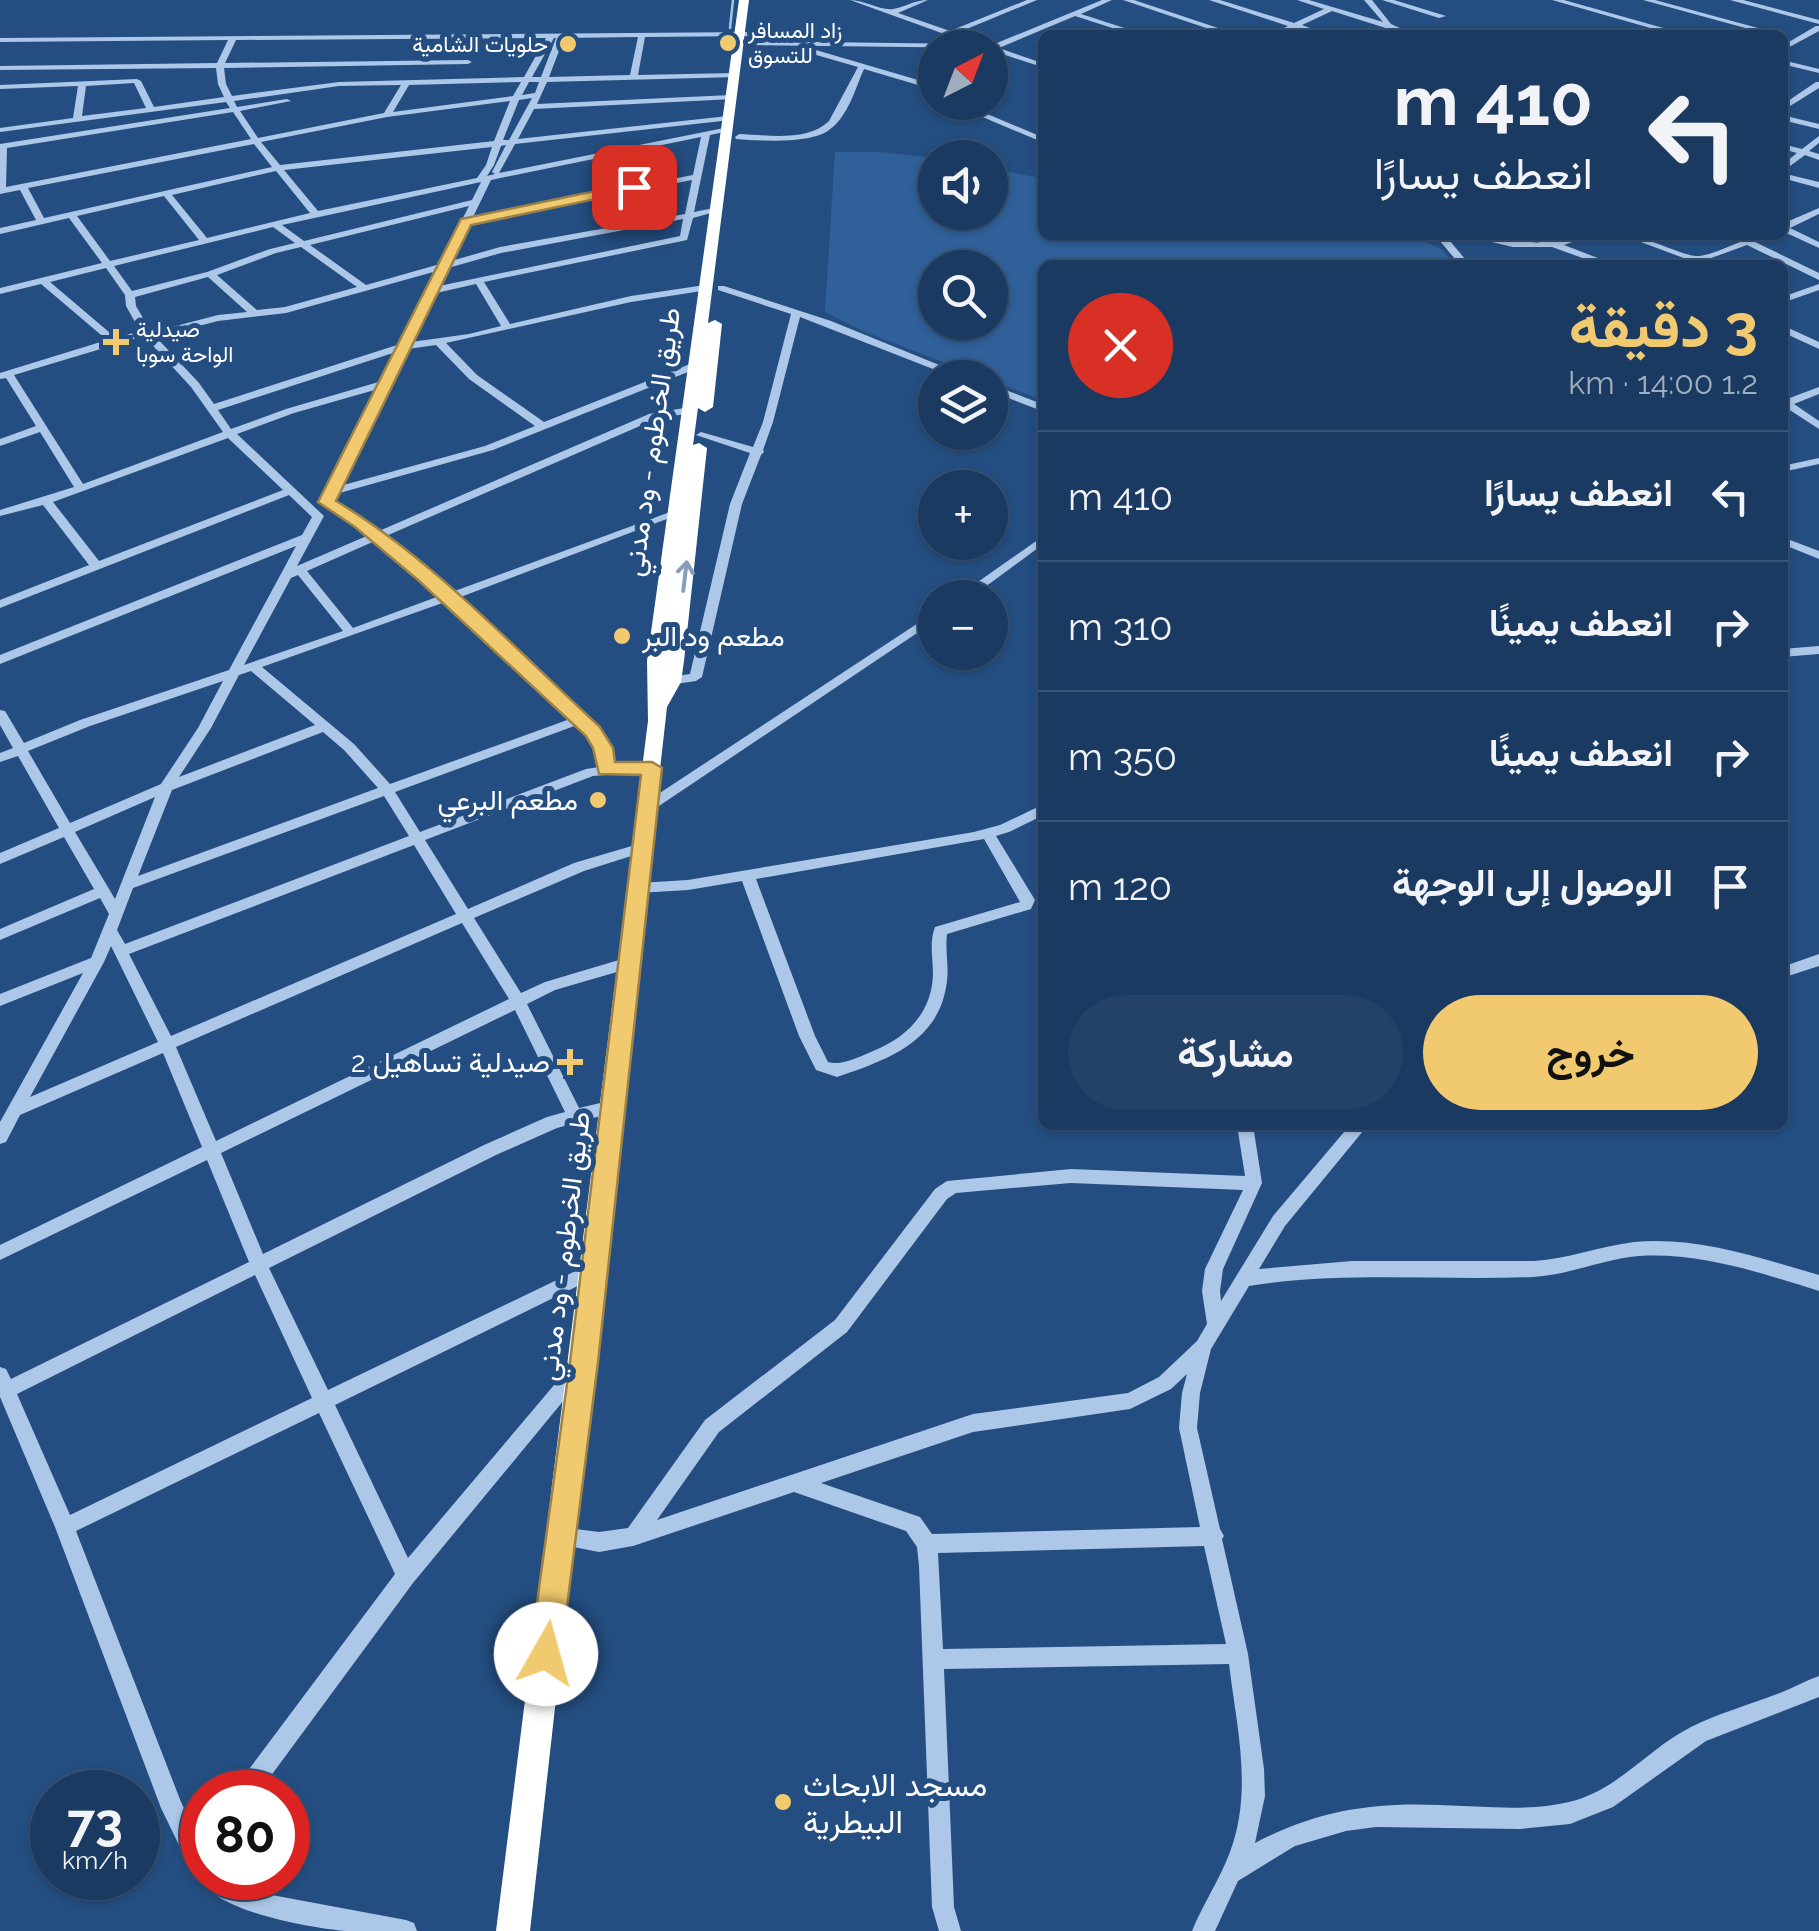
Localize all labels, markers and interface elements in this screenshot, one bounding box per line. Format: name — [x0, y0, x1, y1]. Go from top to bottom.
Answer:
place label: زاد المسافر للتسوق — [747, 17, 842, 69]
north arrow — [918, 30, 1008, 120]
map controls — [918, 30, 1008, 670]
place label: حلويات الشامية — [412, 31, 548, 58]
marker: زاد المسافر للتسوق — [717, 32, 739, 54]
marker: حلويات الشامية — [557, 33, 579, 55]
text: 410 m — [1393, 59, 1593, 141]
icon: left — [1628, 70, 1758, 200]
button: sound — [918, 140, 1008, 230]
pin — [592, 145, 677, 230]
text: انعطف يسارًا — [1374, 147, 1593, 200]
icon: arrive — [607, 160, 662, 215]
button: search — [918, 250, 1008, 340]
text: 3 دقيقة — [1569, 291, 1758, 361]
button: close — [1068, 293, 1173, 398]
street label: طريق الخرطوم - ود مدني — [617, 305, 693, 579]
place label: صيدلية الواحة سوبا — [136, 316, 233, 368]
marker: صيدلية الواحة سوبا — [105, 331, 127, 353]
button: layers — [918, 360, 1008, 450]
text: 1.2 km · 14:00 — [1568, 364, 1758, 401]
icon: left — [1703, 469, 1758, 524]
button: + — [918, 470, 1008, 560]
text: انعطف يسارًا — [1484, 470, 1673, 515]
text: 410 m — [1068, 474, 1173, 519]
one-way arrow — [676, 561, 694, 593]
button: − — [918, 580, 1008, 670]
icon: right — [1703, 599, 1758, 654]
text: انعطف يمينًا — [1489, 600, 1673, 645]
text: 310 m — [1068, 604, 1172, 649]
place label: مطعم ود البر — [641, 620, 785, 655]
marker: مطعم ود البر — [611, 625, 633, 647]
icon: right — [1703, 729, 1758, 784]
text: انعطف يمينًا — [1489, 730, 1673, 775]
text: 350 m — [1068, 734, 1177, 779]
place label: مطعم البرعي — [438, 784, 578, 823]
marker: مطعم البرعي — [587, 789, 609, 811]
icon: arrive — [1703, 859, 1758, 914]
text: الوصول إلى الوجهة — [1392, 860, 1673, 905]
text: 120 m — [1068, 864, 1172, 909]
button: مشاركة — [1068, 995, 1403, 1110]
button: خروج — [1423, 995, 1758, 1110]
place label: صيدلية تساهيل 2 — [351, 1046, 550, 1079]
marker: صيدلية تساهيل 2 — [559, 1051, 581, 1073]
street label: طريق الخرطوم - ود مدني — [531, 1109, 603, 1383]
position arrow — [494, 1602, 598, 1706]
place label: مسجد الابحاث البيطرية — [803, 1766, 987, 1842]
speed limit sign: 80 — [180, 1770, 310, 1900]
marker: مسجد الابحاث البيطرية — [772, 1791, 794, 1813]
text: 73 — [67, 1793, 123, 1852]
text: km/h — [62, 1845, 128, 1875]

